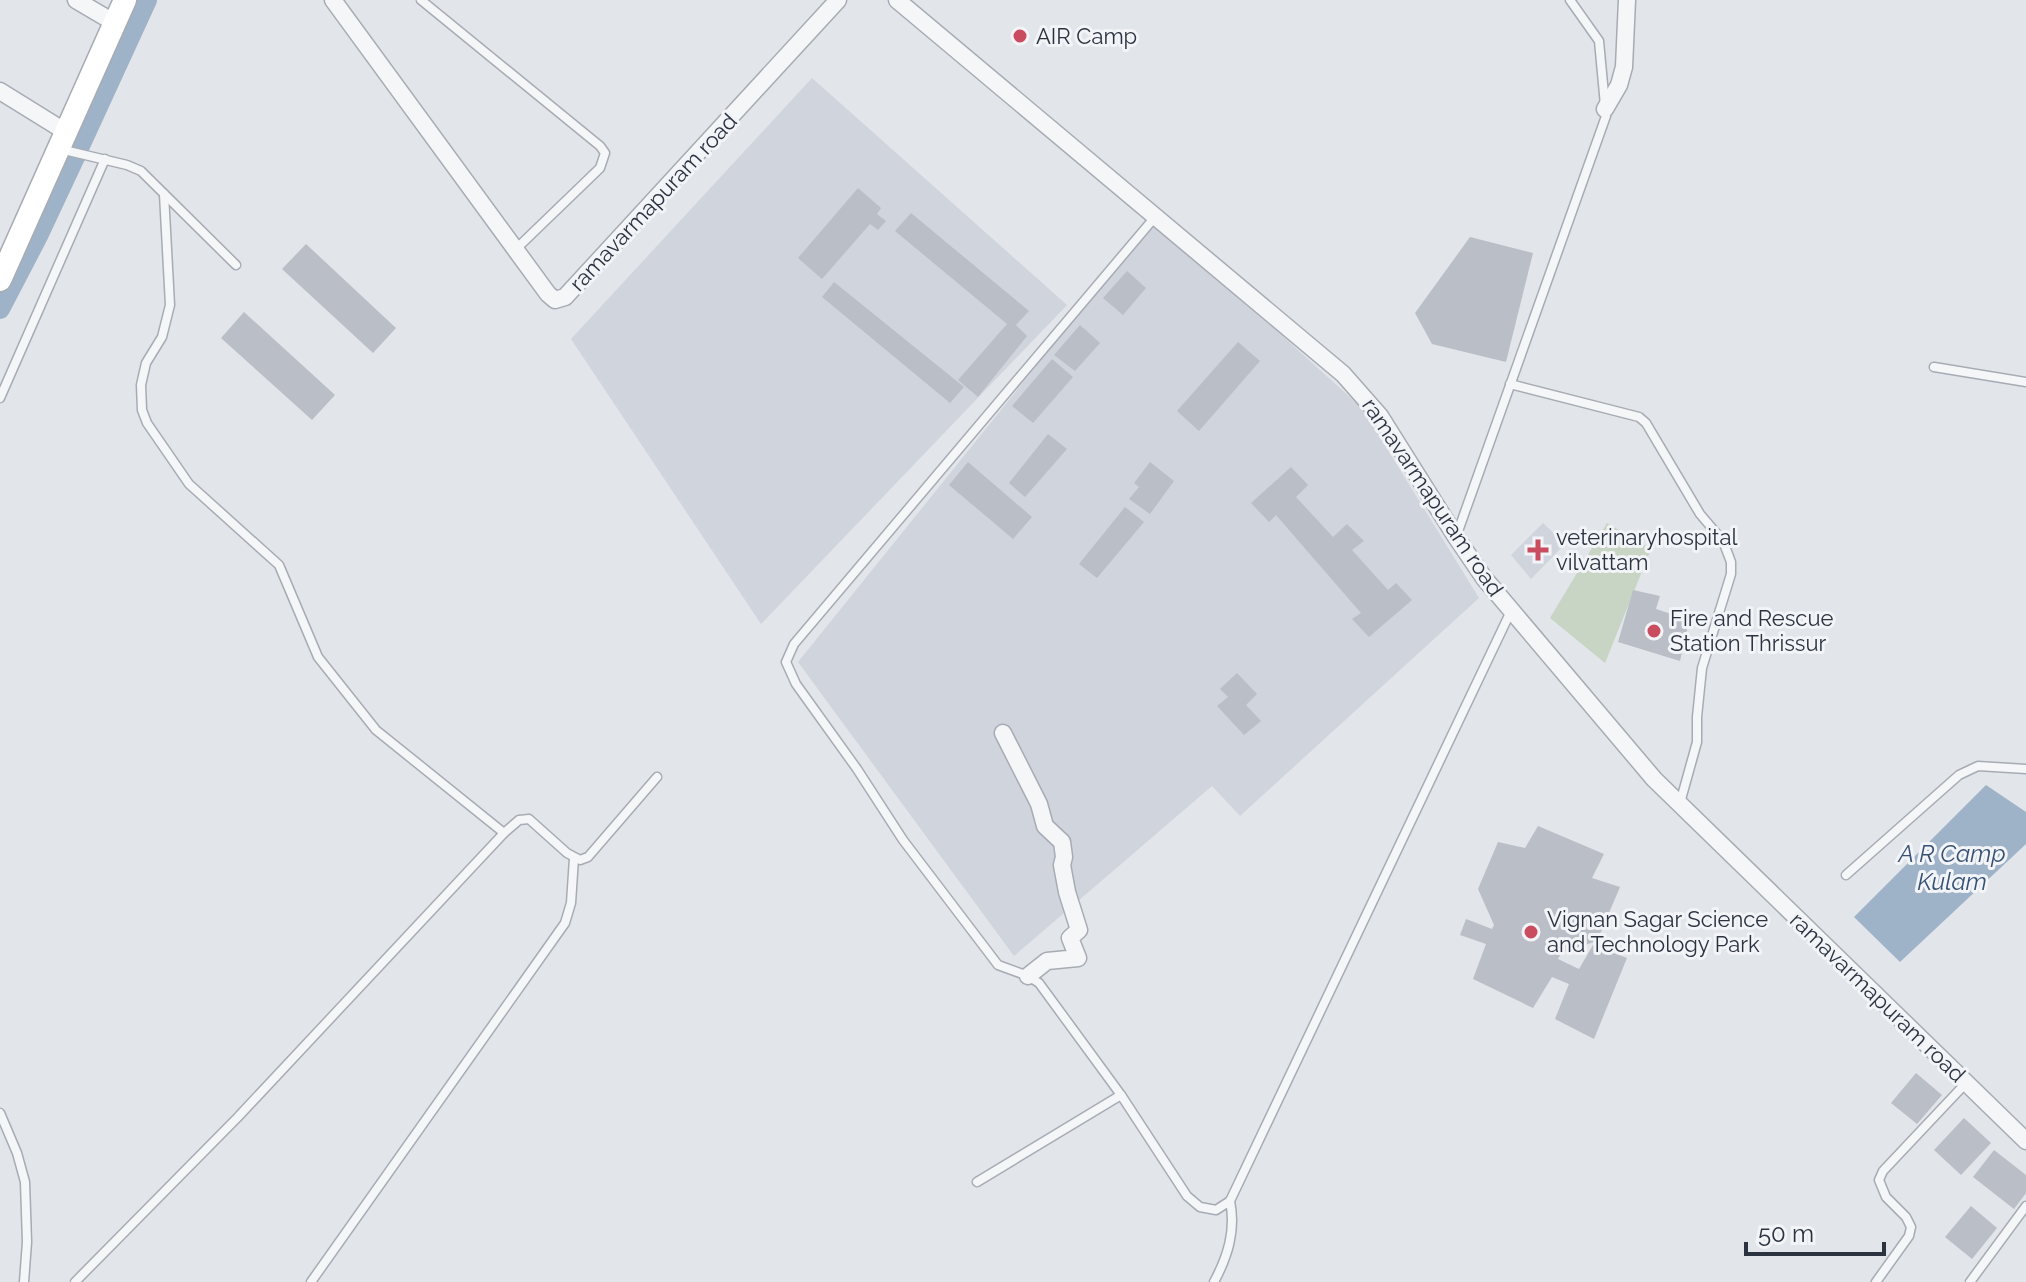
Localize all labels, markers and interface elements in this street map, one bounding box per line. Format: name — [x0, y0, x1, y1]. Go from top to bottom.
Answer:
place label: AIR Camp — [1036, 23, 1137, 49]
marker: AIR Camp — [1011, 27, 1029, 45]
street label: ramavarmapuram road — [564, 108, 742, 296]
street label: ramavarmapuram road — [1357, 393, 1509, 601]
place label: veterinaryhospital vilvattam — [1556, 524, 1737, 575]
marker: veterinaryhospital vilvattam — [1527, 539, 1549, 561]
place label: Fire and Rescue Station Thrissur — [1670, 605, 1833, 656]
marker: Fire and Rescue Station Thrissur — [1645, 622, 1663, 640]
water label: A R Camp Kulam — [1896, 839, 2006, 896]
place label: Vignan Sagar Science and Technology Park — [1547, 906, 1768, 957]
street label: ramavarmapuram road — [1785, 907, 1971, 1087]
marker: Vignan Sagar Science and Technology Park — [1522, 923, 1540, 941]
scale bar — [1746, 1206, 1884, 1256]
text: 50 m — [1758, 1219, 1814, 1248]

